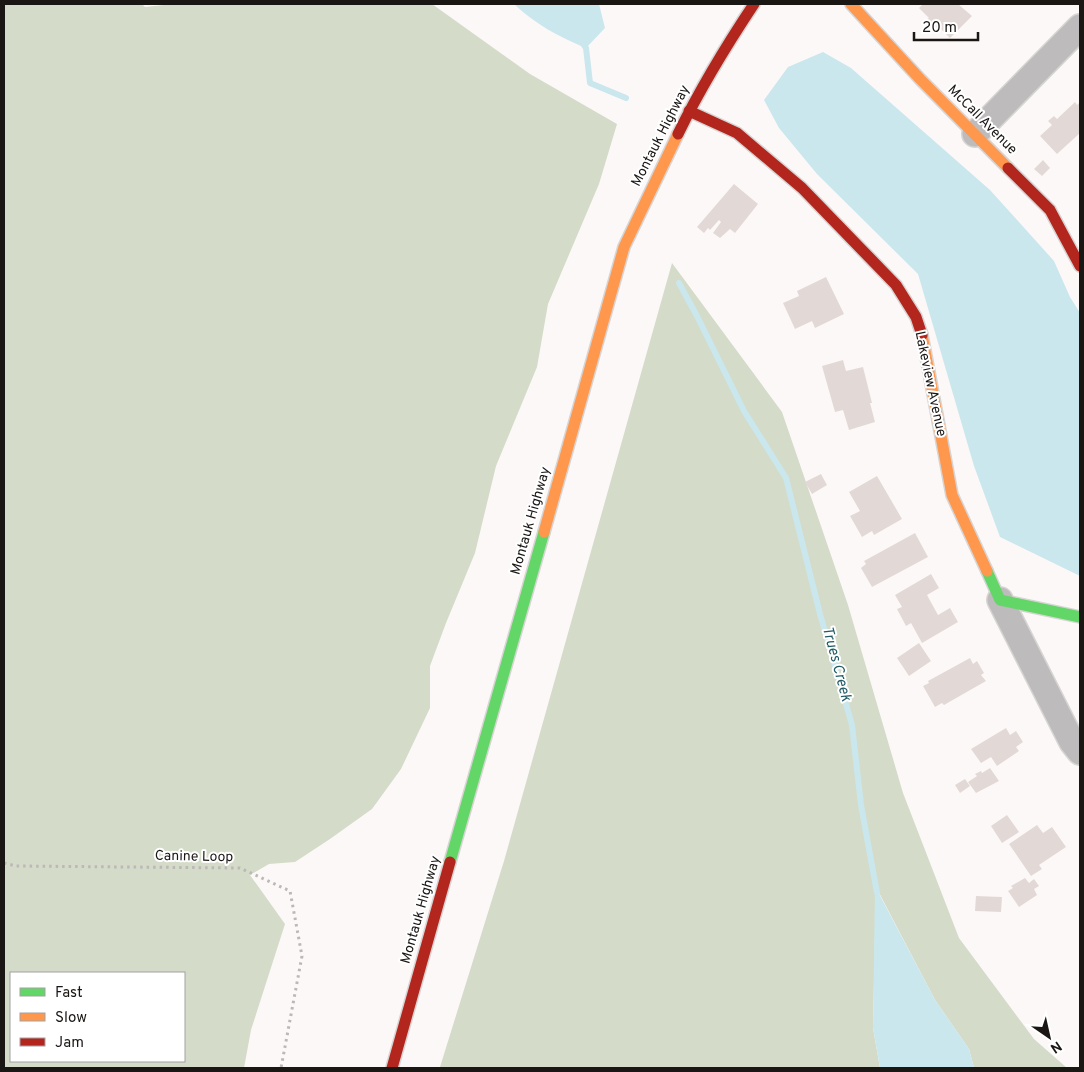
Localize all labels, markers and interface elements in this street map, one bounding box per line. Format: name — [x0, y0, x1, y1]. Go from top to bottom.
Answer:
scale bar — [914, 10, 978, 42]
text: 20 m — [922, 19, 957, 38]
street label: McCall Avenue — [944, 82, 1020, 158]
street label: Montauk Highway — [628, 83, 694, 189]
street label: Lakeview Avenue — [911, 330, 949, 438]
street label: Montauk Highway — [507, 465, 555, 577]
water label: Trues Creek — [817, 624, 855, 704]
street label: Canine Loop — [155, 848, 233, 866]
street label: Montauk Highway — [397, 854, 445, 966]
legend — [10, 972, 185, 1062]
text: Fast — [55, 984, 83, 1003]
text: Slow — [55, 1009, 87, 1028]
north arrow — [1024, 1012, 1074, 1062]
text: Jam — [55, 1034, 84, 1053]
text: N — [1047, 1037, 1064, 1056]

